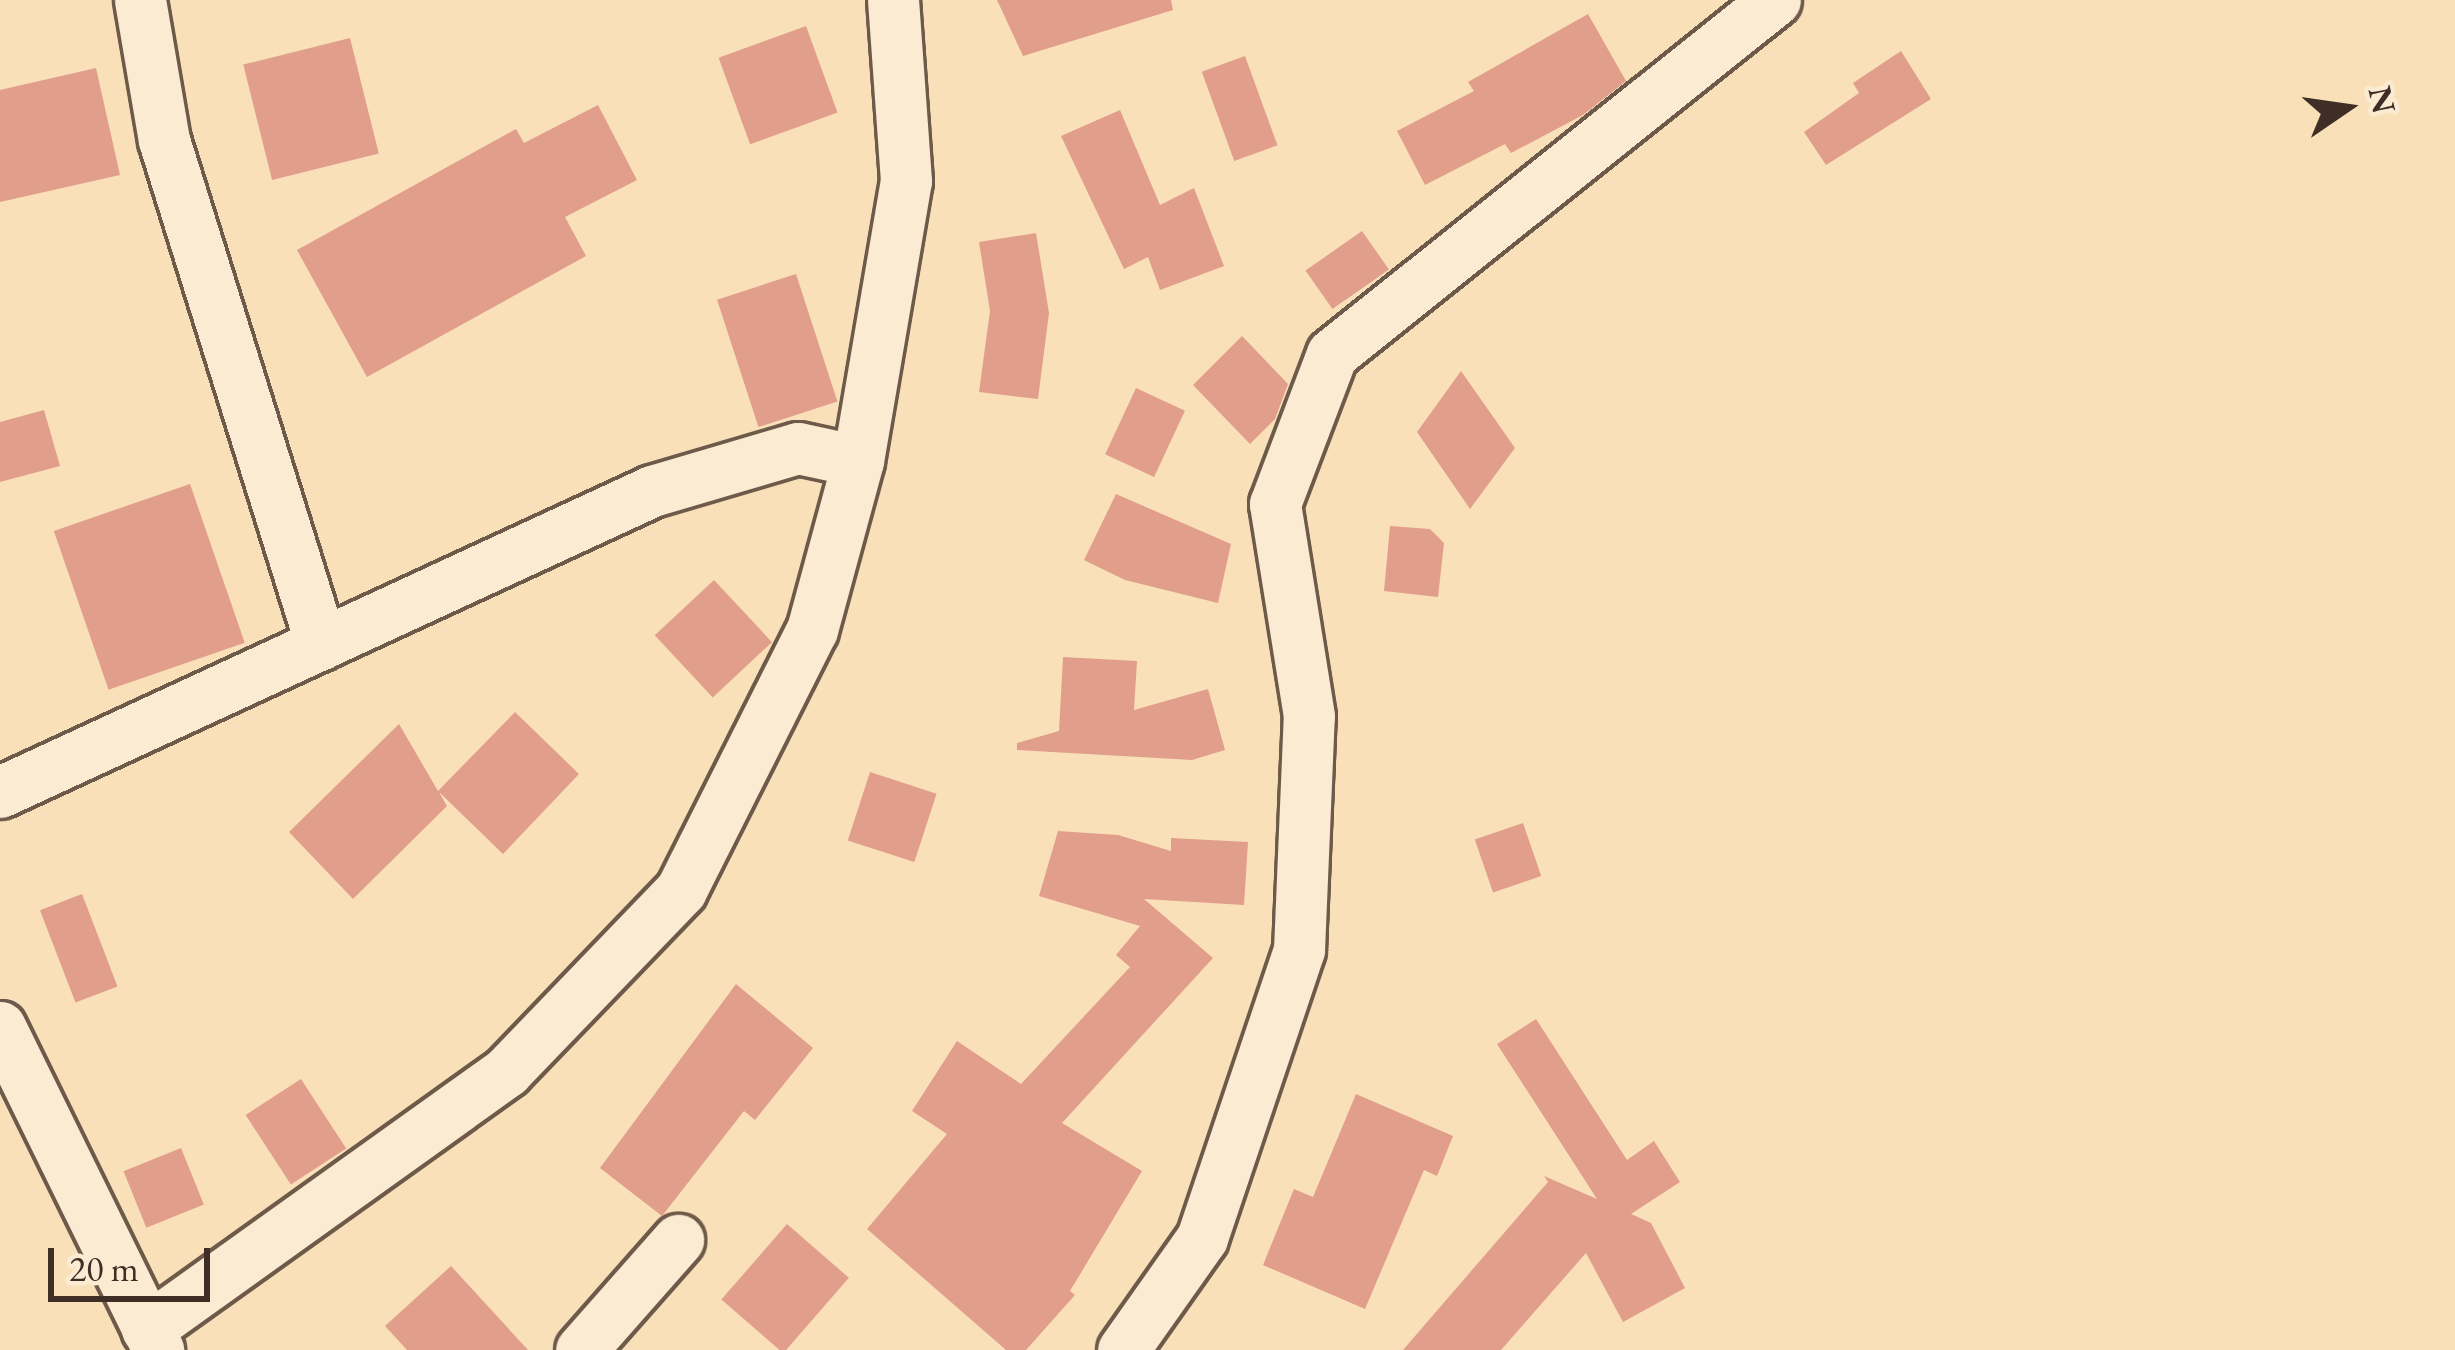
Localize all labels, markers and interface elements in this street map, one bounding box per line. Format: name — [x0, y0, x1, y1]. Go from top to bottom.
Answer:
north arrow — [2287, 48, 2407, 168]
text: N — [2359, 82, 2407, 118]
scale bar — [54, 1224, 216, 1298]
text: 20 m — [69, 1245, 139, 1292]

